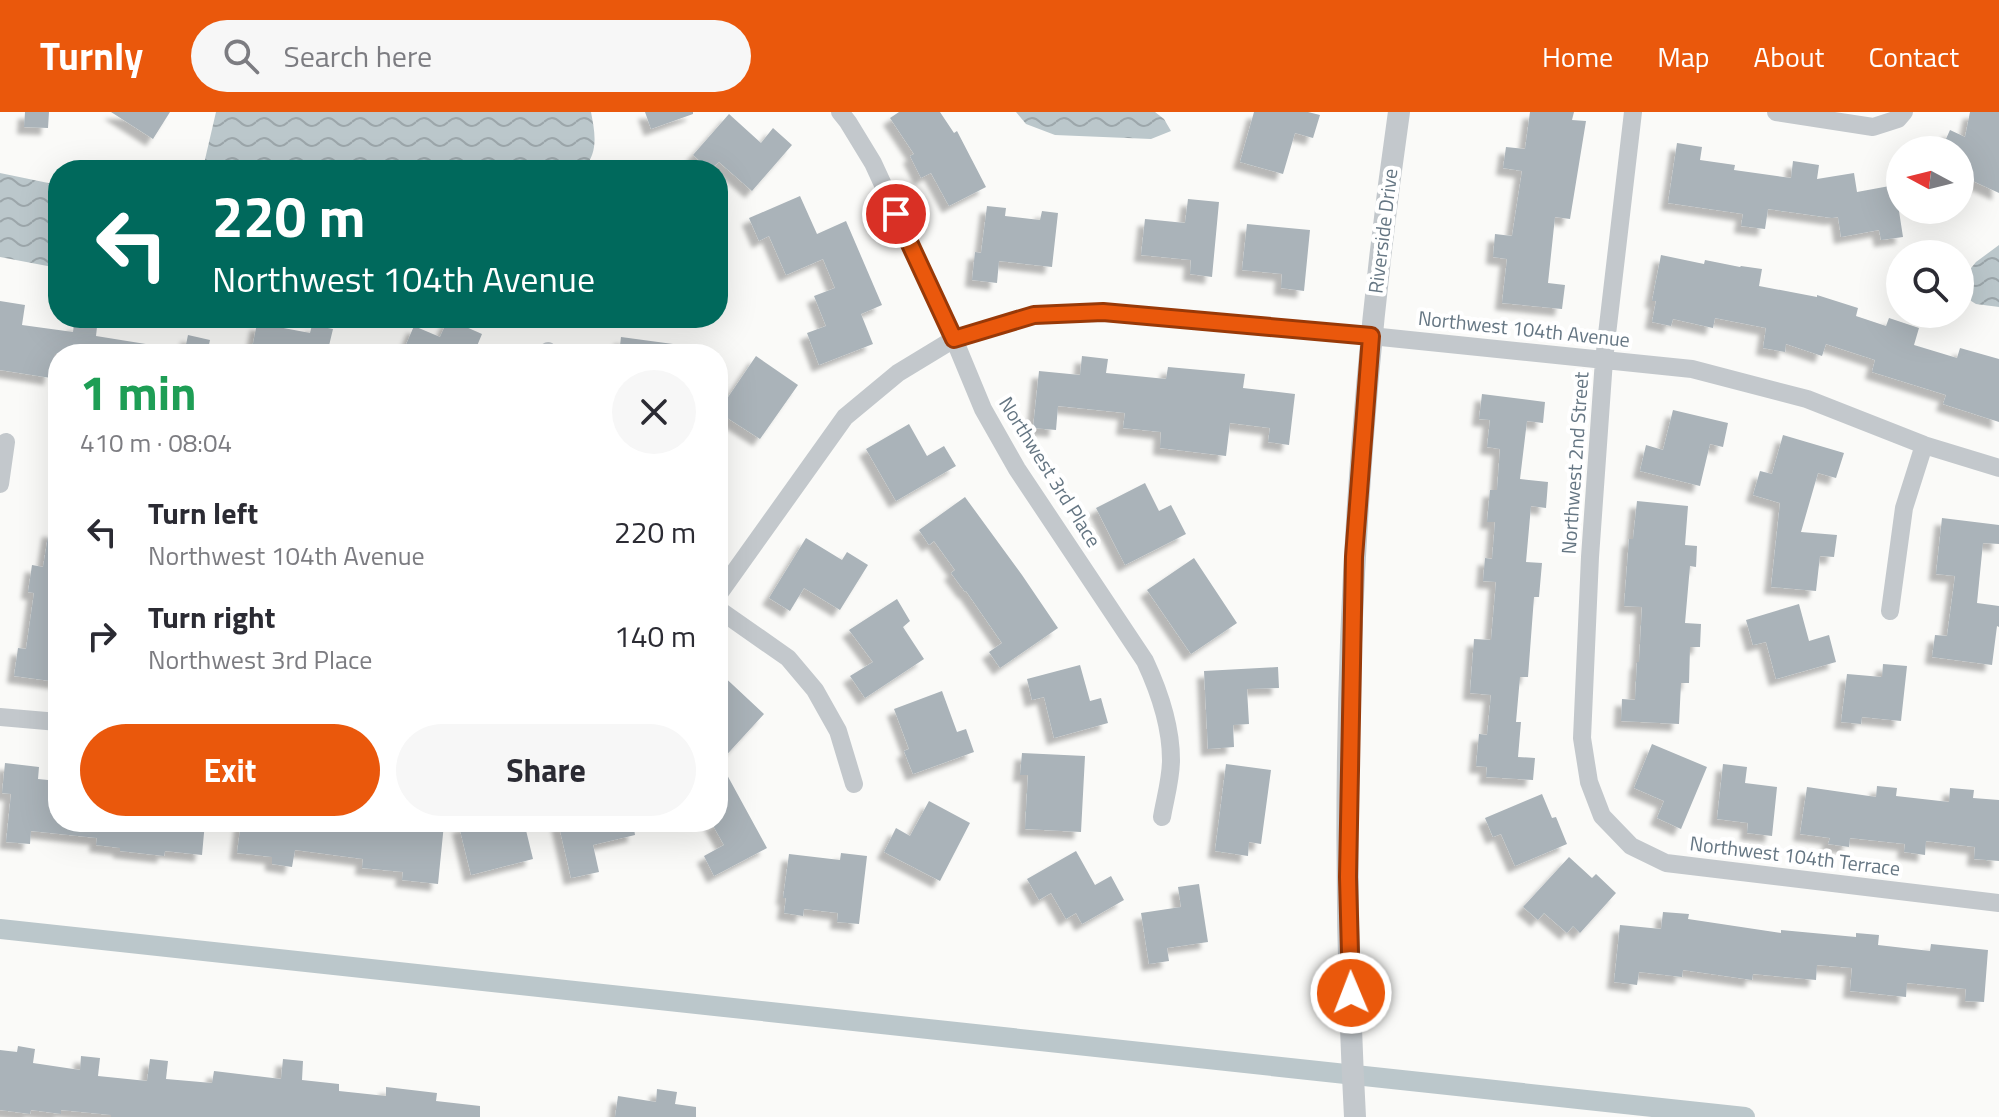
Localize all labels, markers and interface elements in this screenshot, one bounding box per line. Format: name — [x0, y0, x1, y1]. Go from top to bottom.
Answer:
search box — [191, 20, 751, 92]
text: Turnly — [40, 27, 143, 85]
text: Search here — [283, 33, 432, 79]
icon: search — [219, 34, 263, 78]
text: Home — [1542, 35, 1613, 78]
text: Map — [1657, 35, 1710, 78]
text: About — [1754, 35, 1824, 78]
text: Contact — [1868, 35, 1959, 78]
north arrow — [1886, 136, 1974, 224]
map controls — [1886, 136, 1974, 328]
street label: Riverside Drive — [1359, 167, 1406, 295]
text: 220 m — [212, 174, 365, 259]
pin — [862, 180, 930, 248]
icon: left — [80, 192, 184, 296]
icon: arrive — [874, 192, 918, 236]
button: search — [1886, 240, 1974, 328]
text: Northwest 104th Avenue — [212, 251, 595, 306]
street label: Northwest 104th Avenue — [1417, 302, 1632, 355]
text: 1 min — [80, 356, 197, 429]
button: close — [612, 370, 696, 454]
street label: Northwest 2nd Street — [1553, 371, 1596, 555]
street label: Northwest 3rd Place — [992, 390, 1109, 553]
text: 410 m · 08:04 — [80, 423, 232, 462]
text: Turn left — [148, 490, 258, 536]
text: 220 m — [614, 509, 696, 555]
icon: left — [80, 510, 124, 554]
text: Northwest 104th Avenue — [148, 536, 425, 575]
text: Turn right — [148, 594, 276, 640]
text: 140 m — [614, 613, 696, 659]
icon: right — [80, 614, 124, 658]
text: Northwest 3rd Place — [148, 640, 372, 679]
button: Exit — [80, 724, 380, 816]
button: Share — [396, 724, 696, 816]
street label: Northwest 104th Terrace — [1688, 827, 1902, 884]
position arrow — [1309, 951, 1393, 1035]

